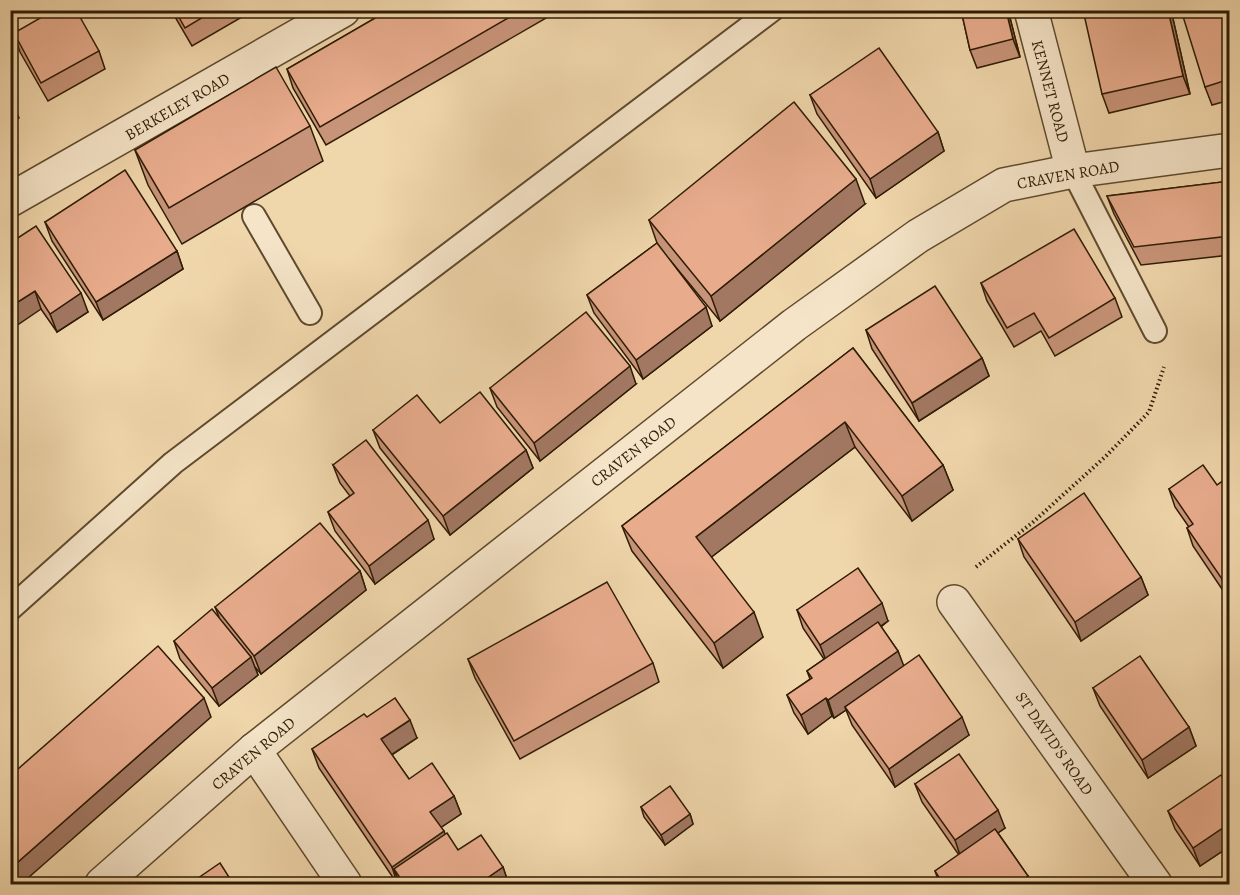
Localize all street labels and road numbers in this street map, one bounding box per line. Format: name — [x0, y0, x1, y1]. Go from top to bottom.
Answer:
street label: KENNET ROAD — [1026, 38, 1074, 145]
street label: BERKELEY ROAD — [121, 68, 234, 146]
street label: CRAVEN ROAD — [1015, 155, 1121, 195]
street label: CRAVEN ROAD — [586, 411, 681, 492]
street label: ST DAVID'S ROAD — [1010, 687, 1098, 800]
street label: CRAVEN ROAD — [207, 712, 300, 795]

